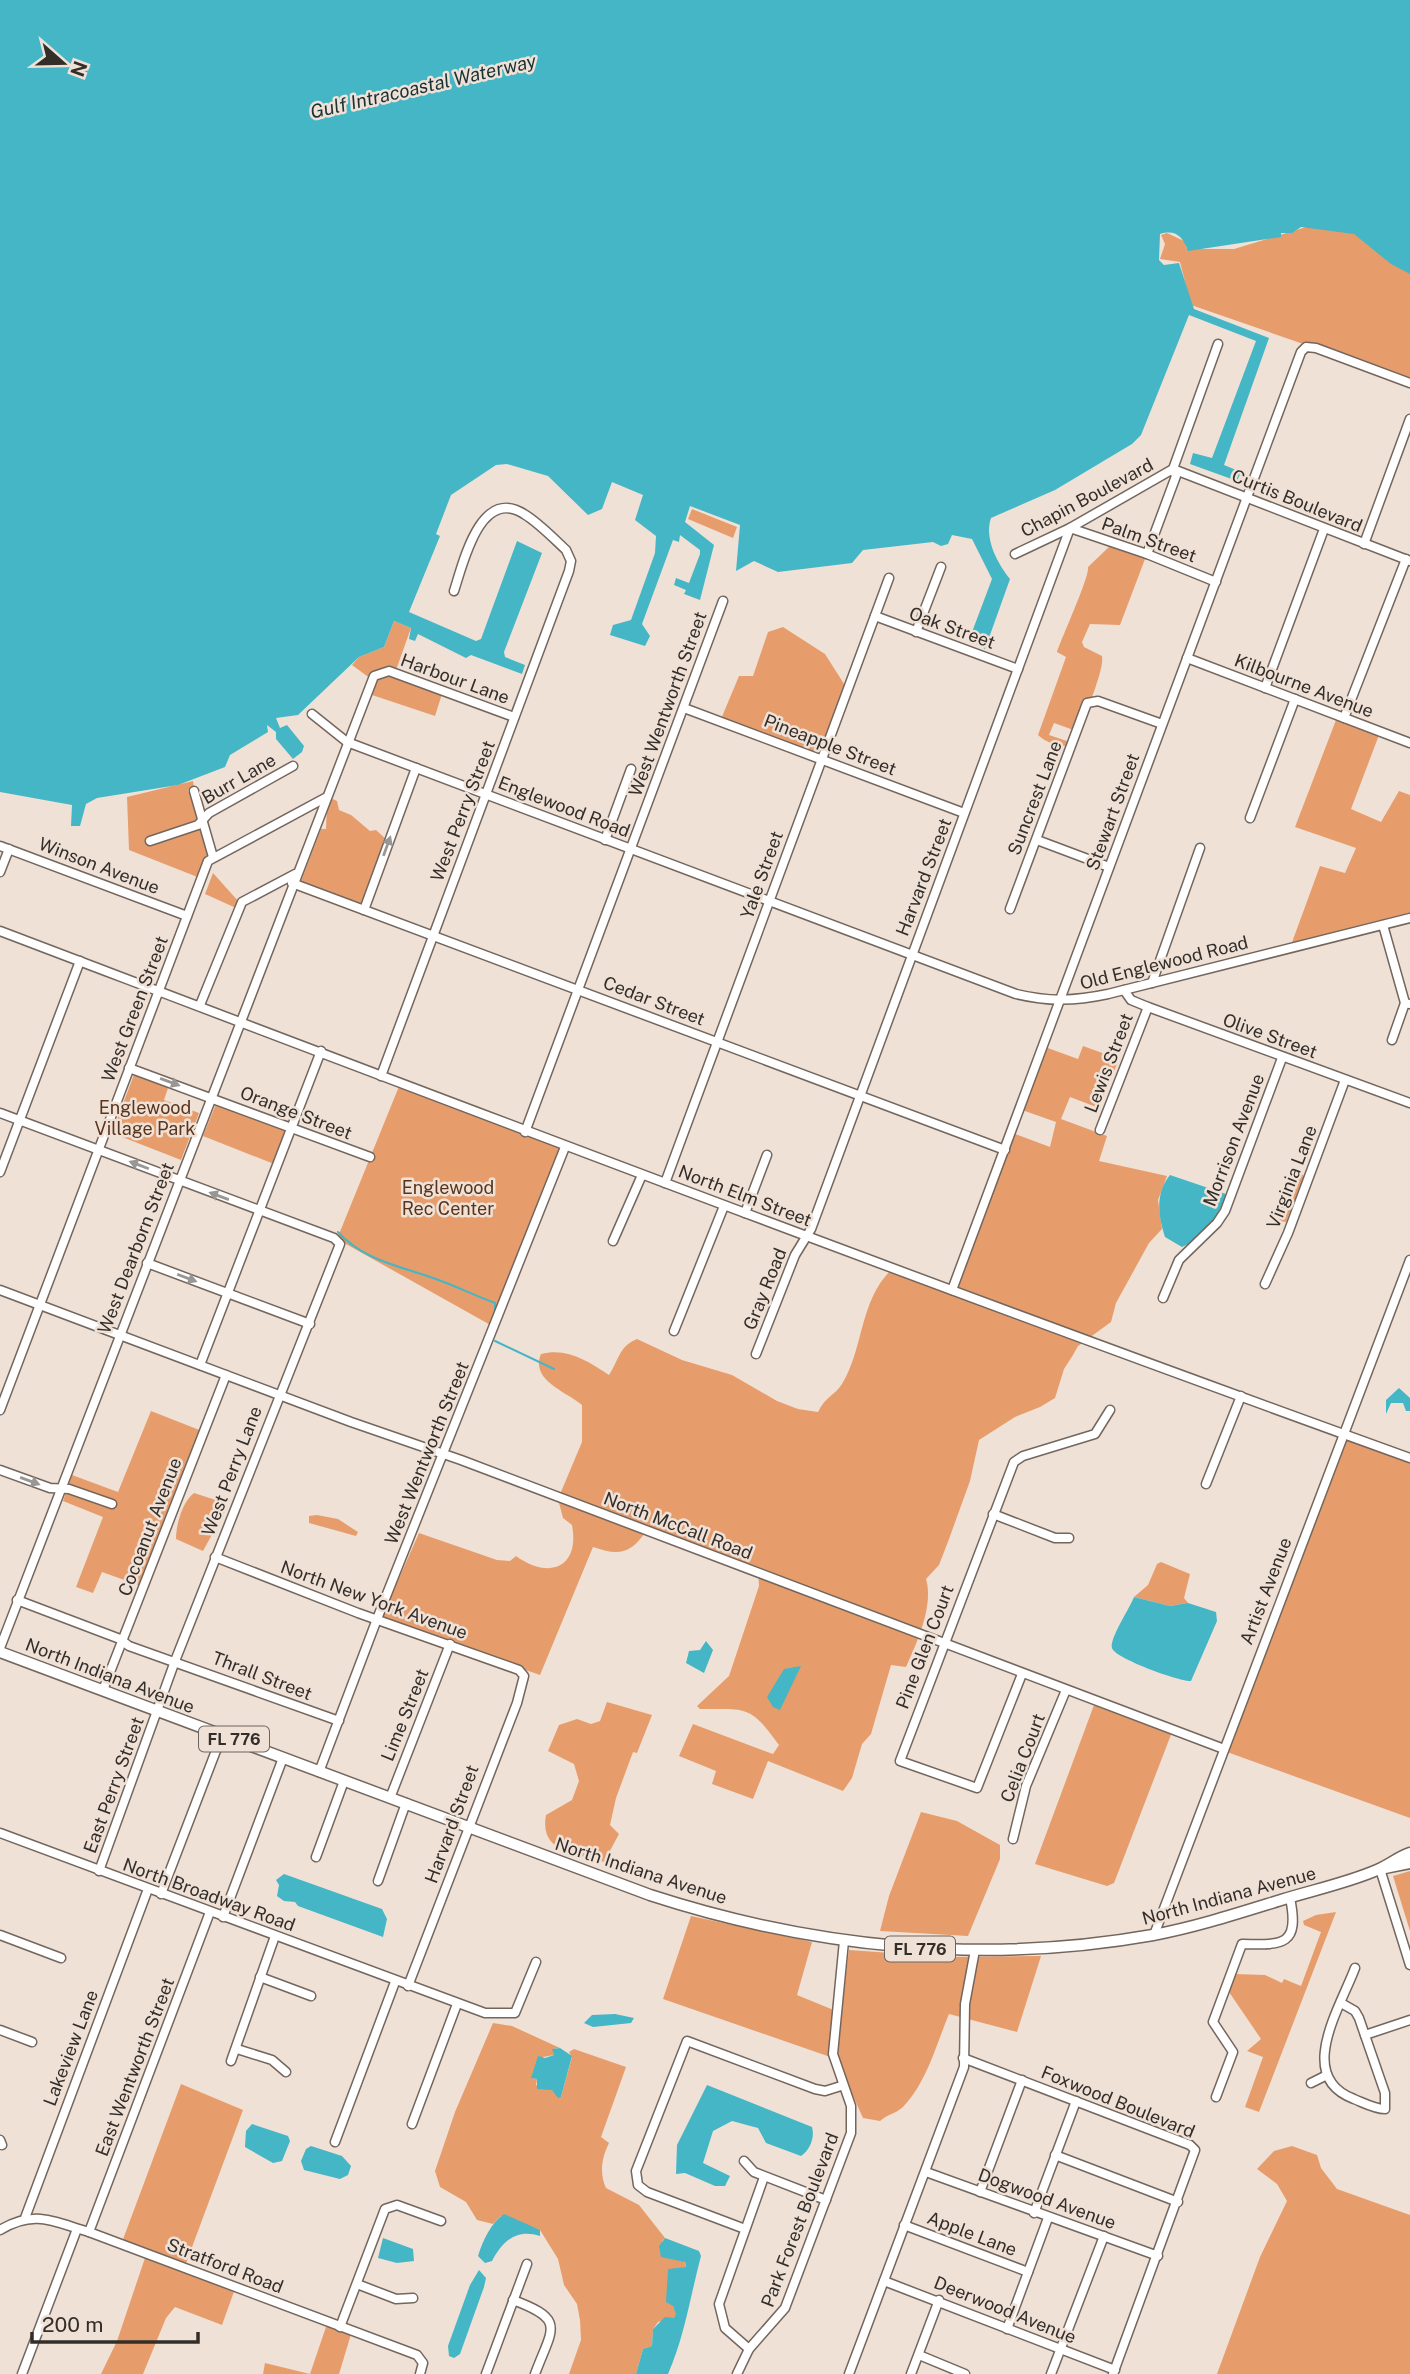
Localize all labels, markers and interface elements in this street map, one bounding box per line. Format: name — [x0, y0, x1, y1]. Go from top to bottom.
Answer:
north arrow — [28, 28, 98, 98]
water label: Gulf Intracoastal Waterway — [308, 49, 538, 123]
text: N — [66, 58, 92, 80]
street label: Chapin Boulevard — [1017, 454, 1157, 541]
street label: Curtis Boulevard — [1229, 465, 1366, 536]
street label: Palm Street — [1099, 513, 1199, 566]
street label: Oak Street — [906, 602, 998, 653]
street label: West Wentworth Street — [624, 609, 711, 799]
street label: Harbour Lane — [398, 649, 512, 708]
street label: Kilbourne Avenue — [1232, 649, 1377, 722]
street label: Pineapple Street — [761, 710, 899, 779]
street label: West Perry Street — [426, 737, 499, 884]
street label: Suncrest Lane — [1003, 738, 1066, 858]
street label: Burr Lane — [198, 749, 279, 808]
street label: Stewart Street — [1082, 750, 1143, 873]
street label: Englewood Road — [495, 772, 633, 841]
street label: Harvard Street — [891, 815, 956, 939]
street label: Yale Street — [736, 828, 787, 922]
street label: Winson Avenue — [36, 833, 163, 898]
one-way arrow — [382, 835, 393, 856]
street label: Old Englewood Road — [1078, 931, 1250, 994]
street label: West Green Street — [97, 933, 172, 1085]
street label: Cedar Street — [600, 972, 708, 1030]
street label: Olive Street — [1220, 1009, 1320, 1062]
street label: Lewis Street — [1080, 1010, 1137, 1115]
street label: Morrison Avenue — [1199, 1071, 1268, 1209]
one-way arrow — [160, 1077, 181, 1088]
street label: Orange Street — [237, 1082, 355, 1143]
park label: Englewood Village Park — [95, 1097, 195, 1139]
street label: Virginia Lane — [1262, 1122, 1321, 1231]
street label: West Dearborn Street — [93, 1159, 178, 1336]
one-way arrow — [129, 1160, 150, 1171]
street label: North Elm Street — [676, 1160, 815, 1231]
park label: Englewood Rec Center — [402, 1177, 494, 1219]
one-way arrow — [208, 1190, 229, 1201]
street label: Gray Road — [739, 1245, 790, 1333]
one-way arrow — [176, 1273, 197, 1284]
street label: West Wentworth Street — [380, 1358, 473, 1547]
street label: West Perry Lane — [197, 1403, 266, 1539]
street label: Cocoanut Avenue — [114, 1455, 186, 1599]
one-way arrow — [19, 1476, 40, 1487]
street label: North McCall Road — [601, 1487, 756, 1564]
street label: Artist Avenue — [1235, 1534, 1296, 1647]
street label: North New York Avenue — [278, 1556, 470, 1643]
street label: Pine Glen Court — [891, 1582, 958, 1712]
street label: North Indiana Avenue — [23, 1634, 198, 1717]
street label: Thrall Street — [209, 1647, 315, 1704]
street label: Lime Street — [377, 1666, 433, 1764]
street label: Celia Court — [996, 1710, 1049, 1805]
street label: East Perry Street — [79, 1714, 148, 1856]
road number: FL 776 — [199, 1726, 269, 1751]
street label: Harvard Street — [420, 1762, 483, 1886]
street label: North Indiana Avenue — [553, 1833, 730, 1908]
street label: North Broadway Road — [120, 1854, 298, 1936]
street label: North Indiana Avenue — [1140, 1862, 1318, 1929]
road number: FL 776 — [885, 1937, 955, 1962]
street label: East Wentworth Street — [91, 1975, 178, 2159]
street label: Lakeview Lane — [39, 1987, 102, 2109]
street label: Foxwood Boulevard — [1038, 2061, 1198, 2142]
street label: Park Forest Boulevard — [757, 2130, 842, 2310]
street label: Dogwood Avenue — [975, 2164, 1119, 2233]
street label: Apple Lane — [924, 2207, 1020, 2260]
street label: Stratford Road — [164, 2234, 286, 2297]
street label: Deerwood Avenue — [931, 2271, 1079, 2348]
scale bar — [32, 2300, 198, 2344]
text: 200 m — [42, 2312, 103, 2337]

